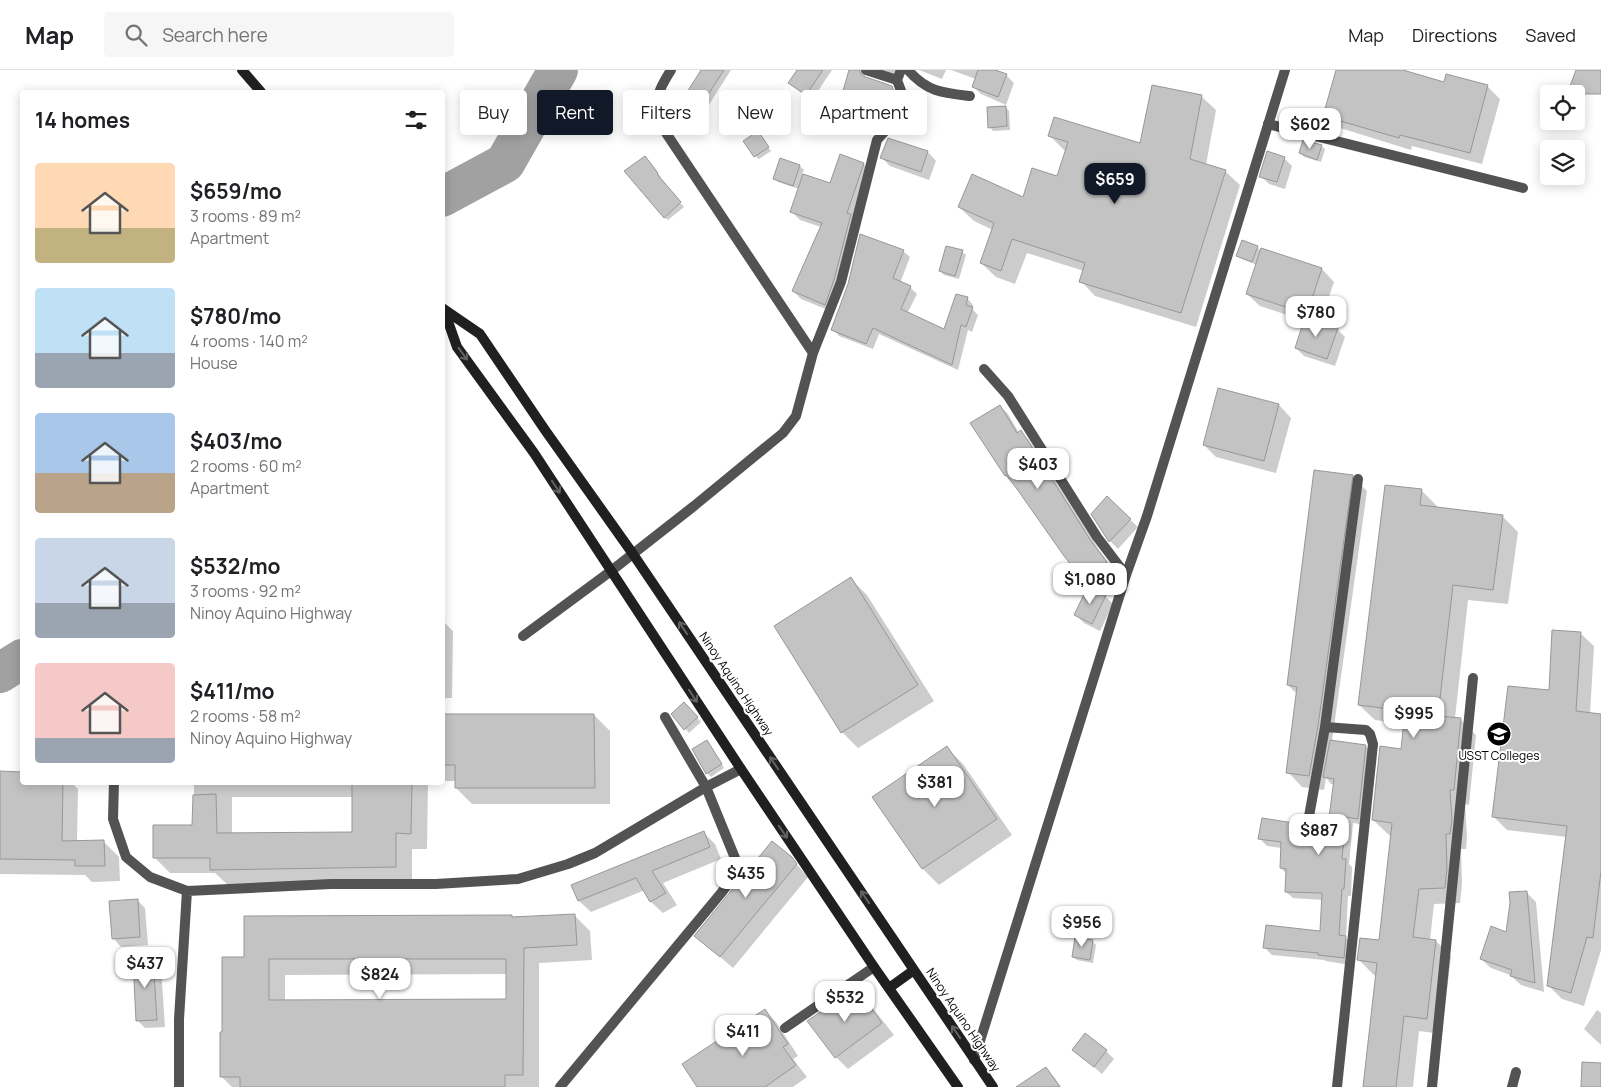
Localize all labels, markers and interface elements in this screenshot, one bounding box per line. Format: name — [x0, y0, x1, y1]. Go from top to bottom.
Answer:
search box — [104, 12, 454, 57]
text: Map — [25, 18, 74, 51]
icon: search — [122, 21, 150, 49]
text: Search here — [162, 22, 268, 48]
text: Map — [1348, 23, 1384, 47]
text: Directions — [1412, 23, 1497, 47]
text: Saved — [1525, 23, 1576, 47]
map controls — [1540, 85, 1585, 185]
button: locate — [1540, 85, 1585, 130]
chip: Buy — [460, 90, 527, 135]
chip: Rent — [537, 90, 613, 135]
chip: Filters — [623, 90, 709, 135]
chip: New — [719, 90, 791, 135]
chip: Apartment — [801, 90, 927, 135]
text: 14 homes — [35, 106, 130, 134]
icon: filters — [402, 106, 430, 134]
pin: $602 — [1280, 108, 1340, 150]
text: $602 — [1290, 113, 1330, 135]
button: layers — [1540, 140, 1585, 185]
pin: $659 — [1085, 162, 1145, 205]
text: $659 — [1095, 168, 1135, 190]
text: $659/mo — [190, 177, 282, 205]
icon: home — [75, 183, 135, 243]
text: 3 rooms · 89 m² — [190, 205, 301, 227]
text: Apartment — [190, 227, 269, 249]
pin: $780 — [1286, 296, 1346, 338]
text: $780 — [1297, 301, 1335, 323]
text: $780/mo — [190, 302, 281, 330]
icon: home — [75, 308, 135, 368]
text: 4 rooms · 140 m² — [190, 330, 308, 352]
one-way arrow — [458, 347, 468, 361]
text: House — [190, 352, 238, 374]
text: $403/mo — [190, 427, 282, 455]
icon: home — [75, 433, 135, 493]
pin: $403 — [1008, 448, 1068, 490]
text: $403 — [1018, 453, 1058, 475]
text: 2 rooms · 60 m² — [190, 455, 302, 477]
text: Apartment — [190, 477, 269, 499]
one-way arrow — [551, 480, 561, 494]
text: $532/mo — [190, 552, 280, 580]
icon: home — [75, 558, 135, 618]
pin: $1,080 — [1049, 562, 1131, 605]
text: $1,080 — [1064, 568, 1116, 590]
text: 3 rooms · 92 m² — [190, 580, 301, 602]
text: Ninoy Aquino Highway — [190, 602, 352, 624]
one-way arrow — [678, 621, 689, 635]
street label: Ninoy Aquino Highway — [695, 629, 778, 739]
text: $411/mo — [190, 677, 275, 705]
icon: home — [75, 683, 135, 743]
one-way arrow — [688, 689, 698, 703]
pin: $995 — [1384, 696, 1444, 739]
text: $995 — [1394, 702, 1434, 724]
text: 2 rooms · 58 m² — [190, 705, 301, 727]
school or university icon: USST Colleges — [1486, 721, 1512, 747]
text: Ninoy Aquino Highway — [190, 727, 352, 749]
place label: USST Colleges — [1459, 747, 1539, 764]
one-way arrow — [769, 756, 779, 770]
pin: $381 — [905, 766, 965, 808]
text: $381 — [917, 771, 953, 793]
pin: $887 — [1289, 814, 1349, 856]
text: $887 — [1300, 819, 1338, 841]
one-way arrow — [778, 824, 788, 838]
pin: $435 — [716, 856, 776, 899]
text: $435 — [727, 862, 765, 884]
one-way arrow — [860, 891, 870, 905]
pin: $956 — [1052, 906, 1112, 948]
text: $956 — [1062, 911, 1102, 933]
pin: $437 — [115, 946, 175, 989]
text: $437 — [126, 952, 164, 974]
pin: $824 — [350, 958, 410, 1000]
text: $824 — [361, 963, 399, 985]
street label: Ninoy Aquino Highway — [922, 965, 1005, 1075]
pin: $532 — [815, 980, 875, 1023]
text: $532 — [826, 986, 864, 1008]
pin: $411 — [713, 1014, 773, 1057]
text: $411 — [726, 1020, 760, 1042]
one-way arrow — [951, 1025, 961, 1039]

